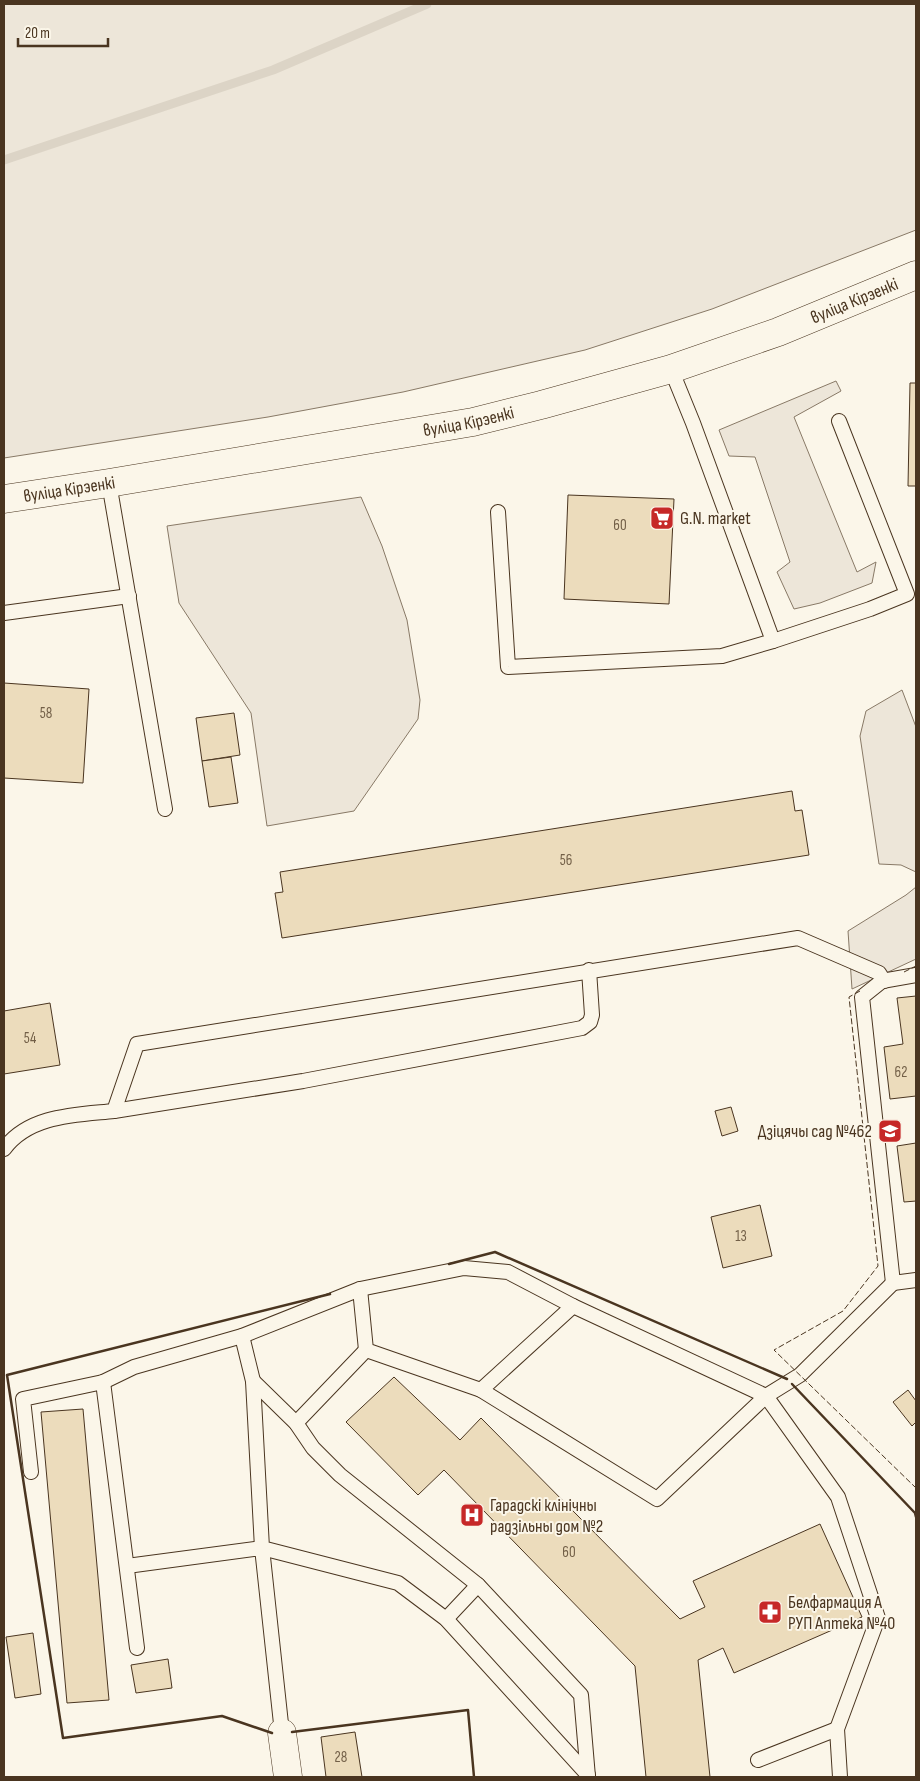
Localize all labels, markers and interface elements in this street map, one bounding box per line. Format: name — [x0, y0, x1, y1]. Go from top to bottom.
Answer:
scale bar — [18, 15, 108, 47]
text: 20 m — [25, 24, 50, 43]
street label: вуліца Кірэенкі — [808, 274, 901, 328]
street label: вуліца Кірэенкі — [422, 402, 516, 441]
street label: вуліца Кірэенкі — [22, 472, 117, 507]
supermarket icon: G.N. market — [649, 505, 675, 531]
place label: G.N. market — [680, 508, 751, 529]
house number: 60 — [613, 516, 627, 535]
house number: 58 — [40, 704, 52, 723]
house number: 56 — [560, 851, 572, 870]
house number: 54 — [24, 1029, 36, 1048]
house number: 62 — [895, 1063, 907, 1082]
school or university icon: Дзіцячы сад №462 — [877, 1118, 903, 1144]
place label: Дзіцячы сад №462 — [758, 1121, 872, 1142]
house number: 13 — [735, 1227, 747, 1246]
place label: Гарадскі клінічны радзільны дом №2 — [490, 1495, 603, 1537]
hospital icon: Гарадскі клінічны радзільны дом №2 — [459, 1502, 485, 1528]
house number: 60 — [562, 1543, 576, 1562]
place label: Белфармация А РУП Аптека №40 — [788, 1592, 895, 1634]
pharmacy icon: Белфармация А РУП Аптека №40 — [757, 1599, 783, 1625]
house number: 28 — [335, 1748, 347, 1767]

